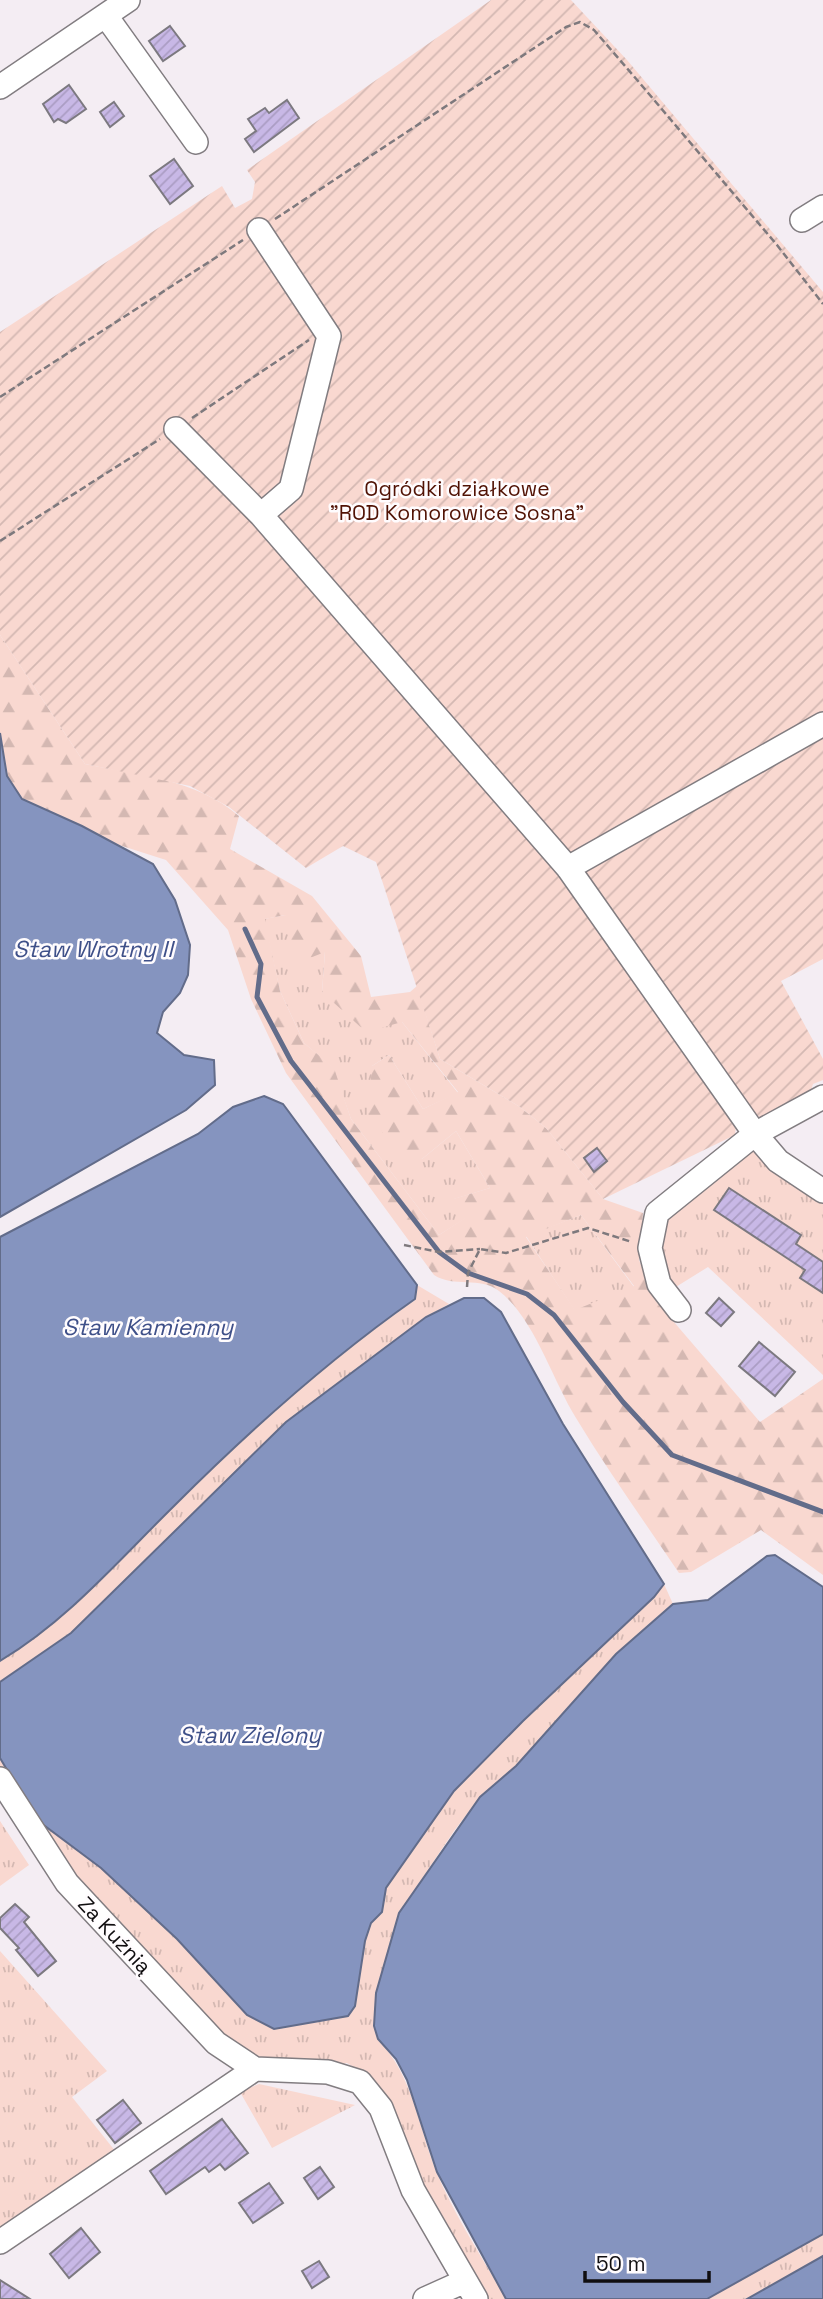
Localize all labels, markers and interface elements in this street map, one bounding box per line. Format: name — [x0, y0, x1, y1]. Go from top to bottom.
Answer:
park label: Ogródki działkowe "ROD Komorowice Sosna" — [330, 475, 584, 526]
water label: Staw Wrotny II — [13, 934, 175, 964]
water label: Staw Kamienny — [63, 1312, 234, 1342]
water label: Staw Zielony — [179, 1720, 322, 1750]
street label: Za Kuźnią — [72, 1891, 158, 1979]
scale bar — [585, 2240, 709, 2284]
text: 50 m — [596, 2250, 646, 2277]

